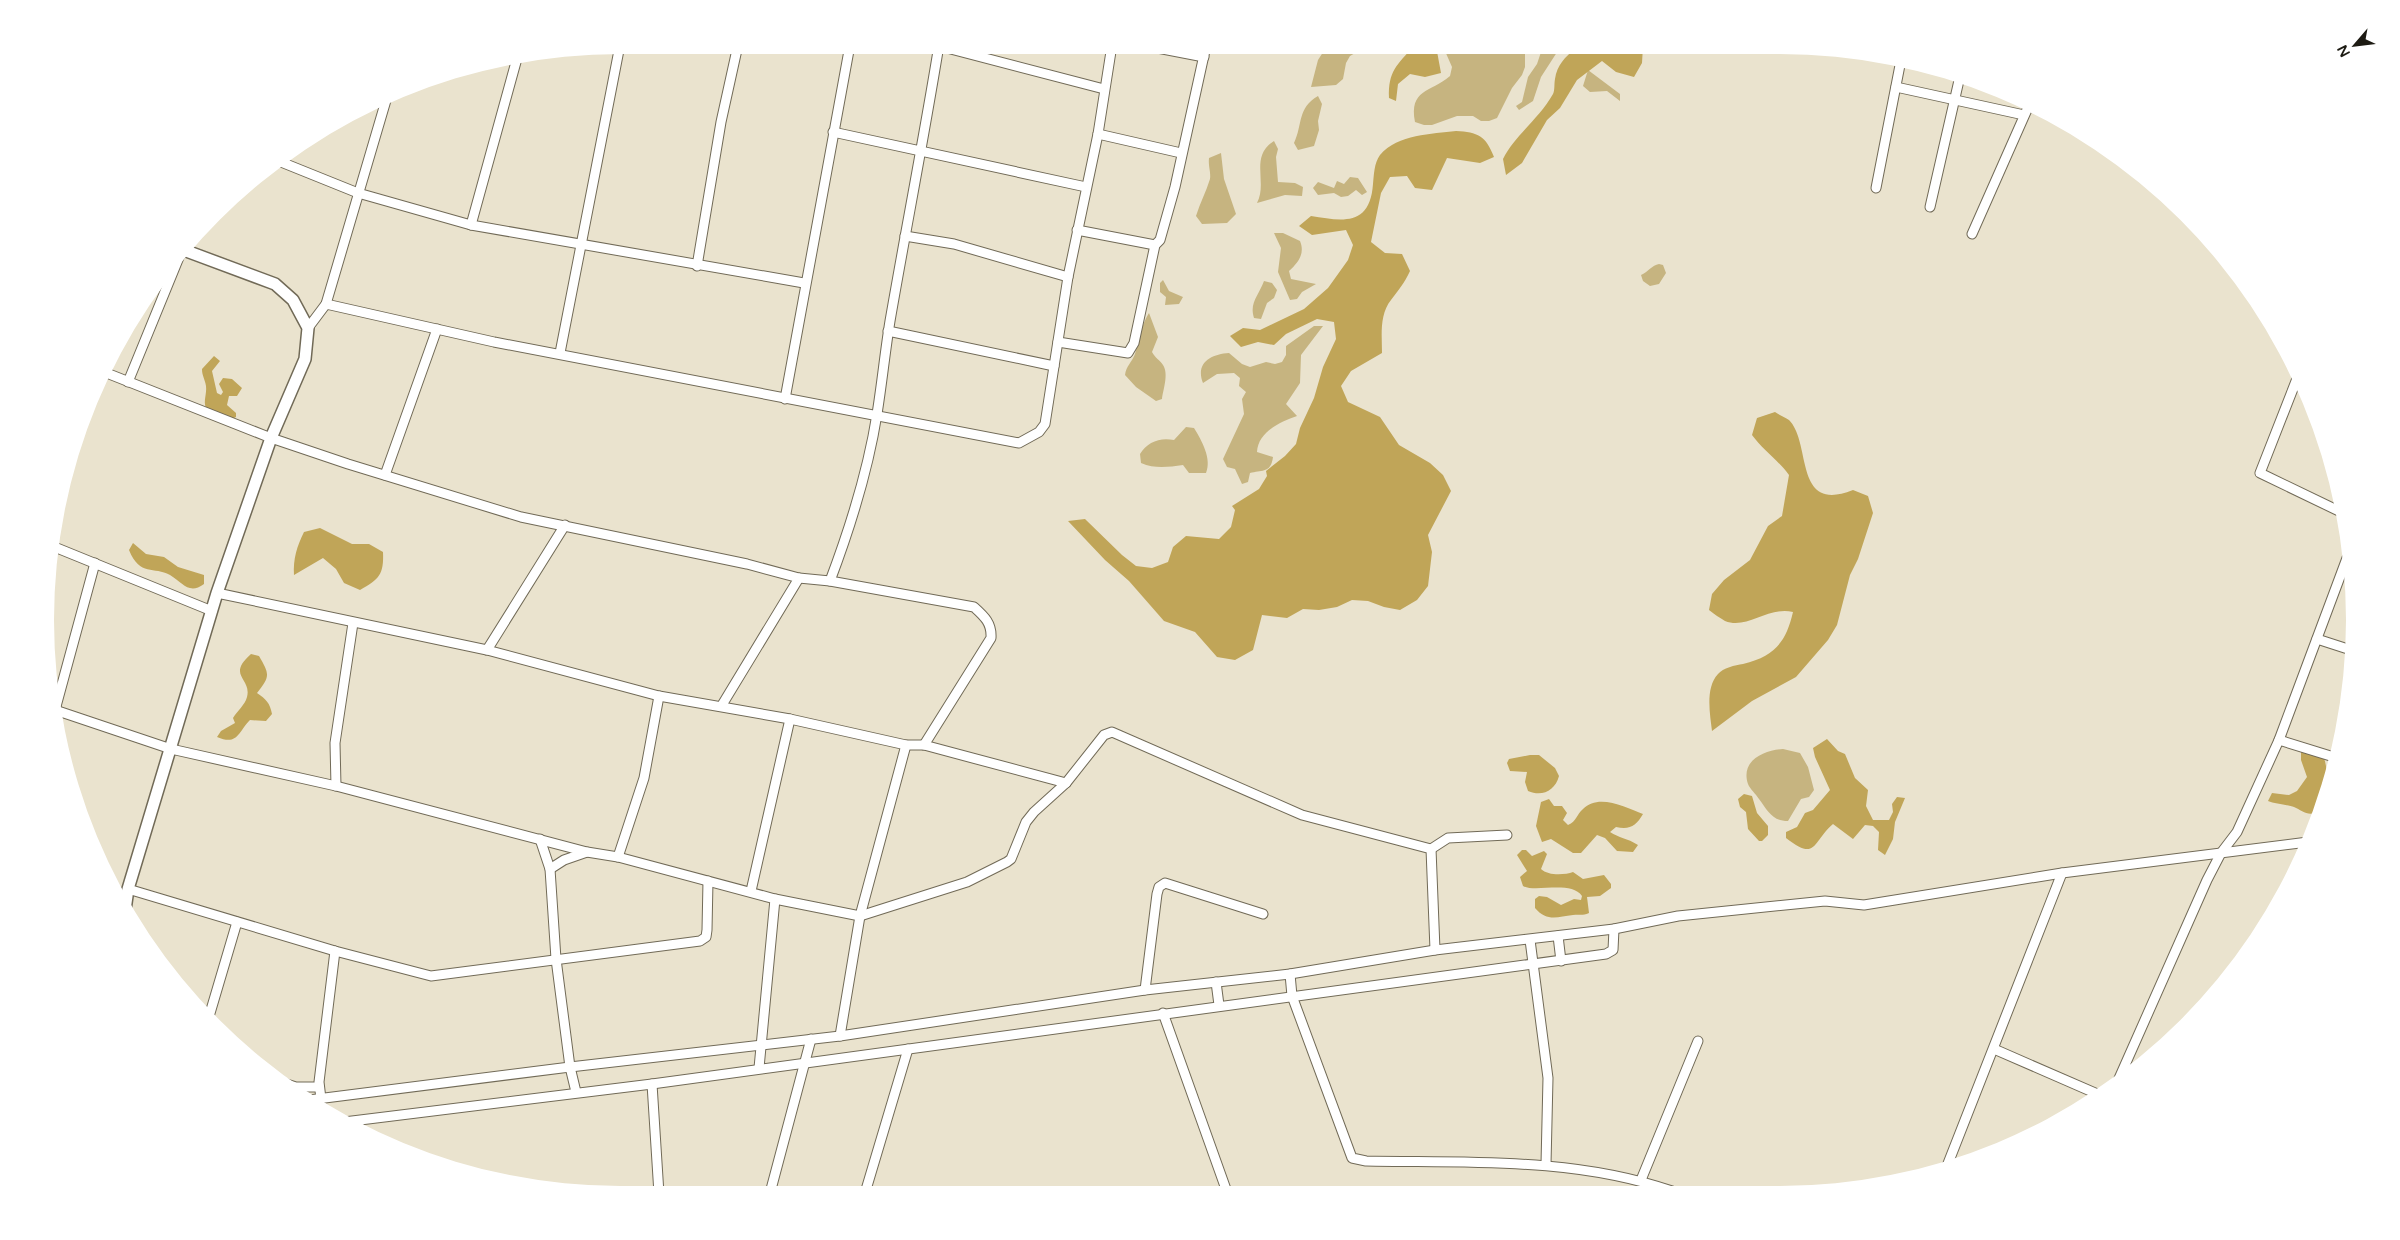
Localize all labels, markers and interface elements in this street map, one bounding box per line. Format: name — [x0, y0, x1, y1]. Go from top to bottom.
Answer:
north arrow — [2330, 20, 2380, 70]
text: N — [2334, 42, 2354, 60]

